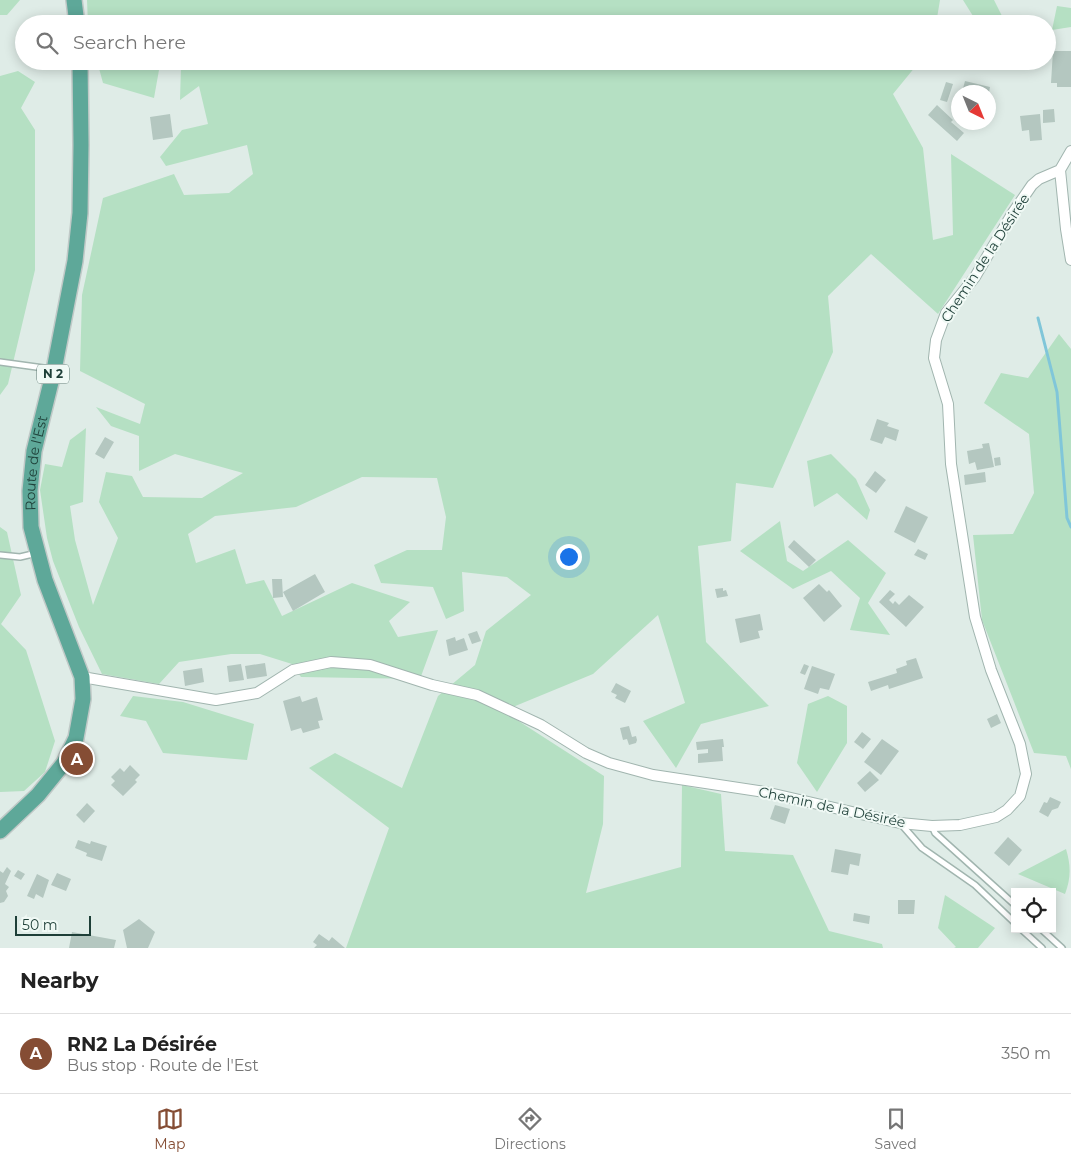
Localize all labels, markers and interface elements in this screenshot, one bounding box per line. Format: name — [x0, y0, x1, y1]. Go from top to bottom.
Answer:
search box — [15, 15, 1056, 70]
icon: search — [33, 29, 61, 57]
text: Search here — [73, 31, 186, 54]
north arrow — [951, 85, 996, 130]
street label: Chemin de la Désirée — [937, 190, 1033, 326]
road number: N 2 — [37, 364, 69, 384]
street label: Route de l'Est — [21, 413, 51, 511]
your location — [556, 544, 582, 570]
pin: A — [61, 740, 93, 778]
street label: Chemin de la Désirée — [757, 783, 907, 831]
map controls — [1011, 888, 1056, 933]
button: locate — [1011, 888, 1056, 933]
scale bar — [15, 913, 91, 936]
text: 50 m — [22, 916, 58, 934]
text: Nearby — [20, 968, 99, 993]
text: RN2 La Désirée — [67, 1033, 217, 1056]
text: A — [30, 1044, 42, 1063]
text: 350 m — [1001, 1044, 1051, 1063]
text: Bus stop · Route de l'Est — [67, 1056, 259, 1075]
tab: Map — [154, 1105, 185, 1153]
tab: Directions — [494, 1105, 566, 1153]
tab: Saved — [875, 1105, 917, 1153]

